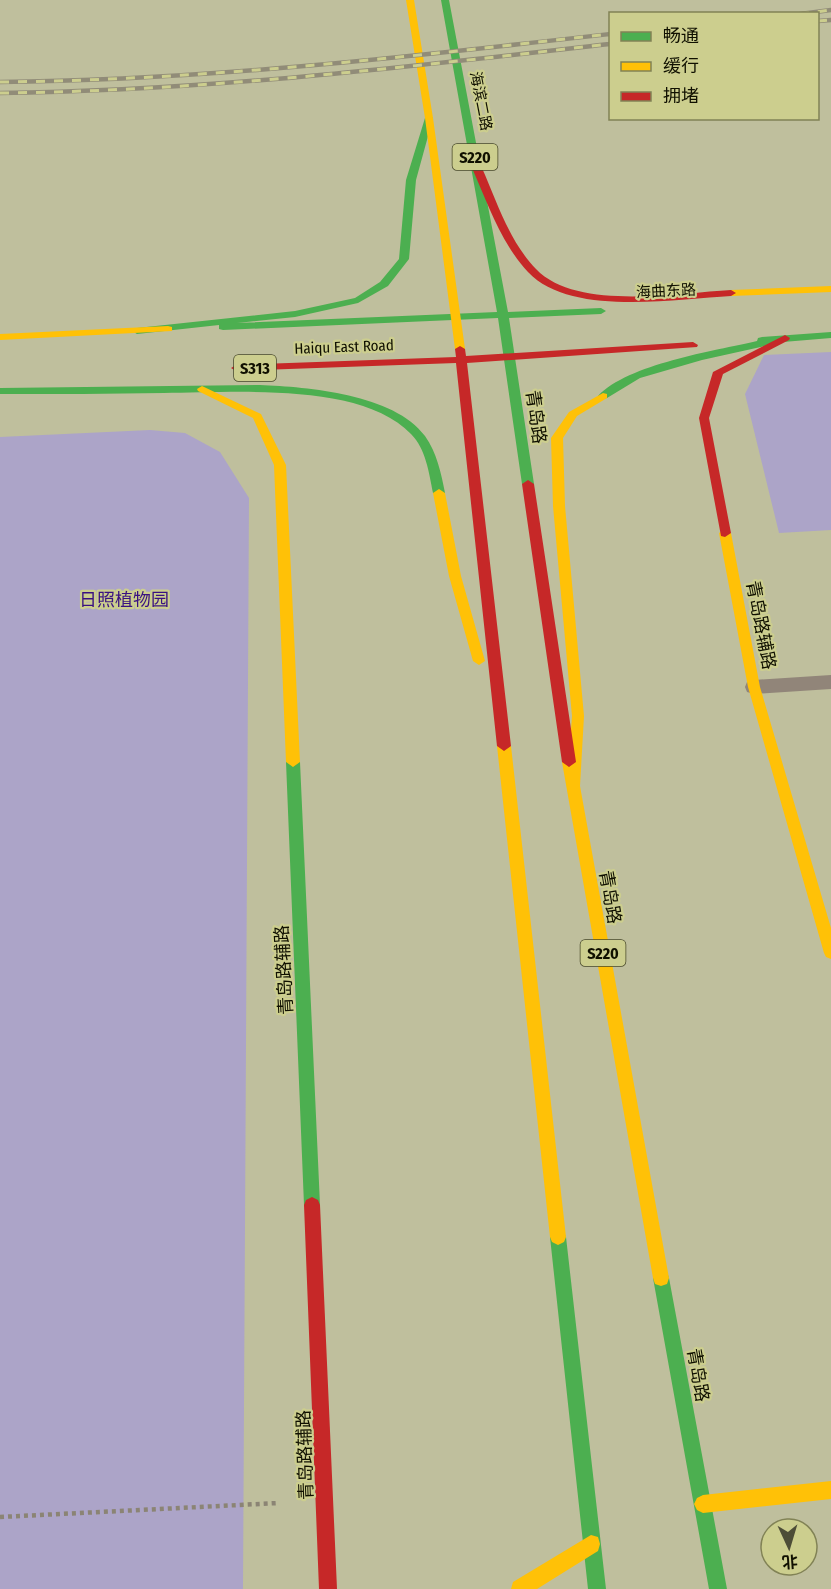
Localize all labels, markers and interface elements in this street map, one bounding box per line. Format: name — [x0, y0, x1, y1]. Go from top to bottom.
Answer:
legend — [609, 12, 819, 120]
text: 畅通 — [663, 25, 699, 47]
text: 缓行 — [663, 55, 699, 77]
street label: 海滨二路 — [466, 70, 496, 132]
text: 拥堵 — [663, 85, 699, 107]
road number: S220 — [452, 144, 498, 170]
street label: 海曲东路 — [636, 280, 696, 302]
street label: Haiqu East Road — [294, 336, 394, 358]
road number: S313 — [234, 355, 276, 381]
street label: 青岛路 — [521, 389, 551, 445]
street label: 青岛路辅路 — [742, 579, 780, 671]
park label: 日照植物园 — [79, 589, 169, 611]
street label: 青岛路 — [594, 869, 626, 925]
street label: 青岛路辅路 — [271, 924, 297, 1016]
road number: S220 — [580, 940, 626, 966]
street label: 青岛路 — [682, 1347, 714, 1403]
street label: 青岛路辅路 — [292, 1410, 318, 1500]
north arrow — [759, 1517, 819, 1577]
text: 北 — [781, 1551, 799, 1572]

